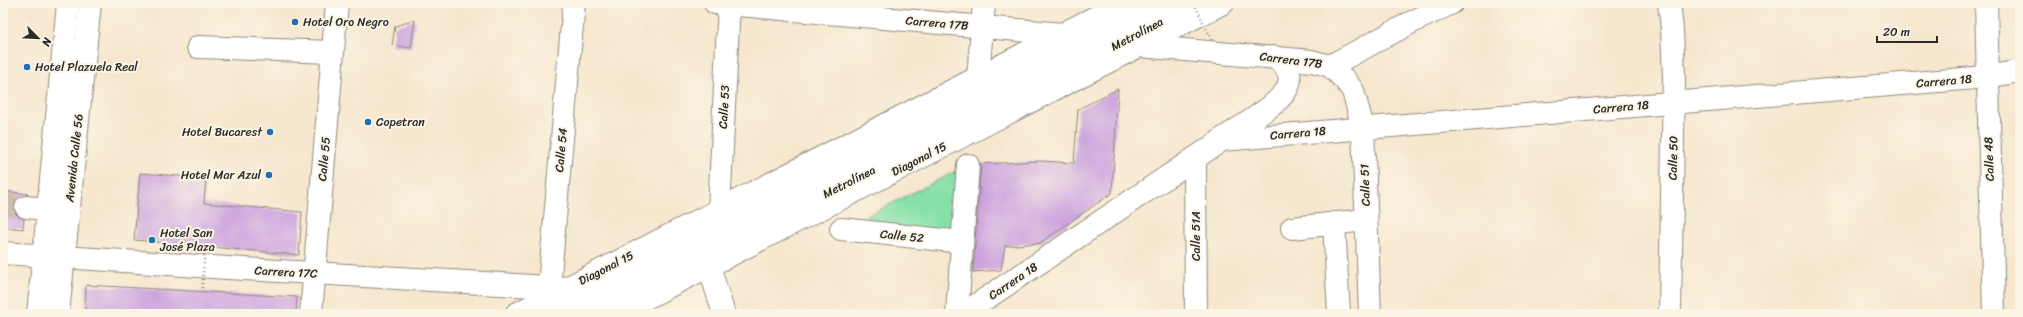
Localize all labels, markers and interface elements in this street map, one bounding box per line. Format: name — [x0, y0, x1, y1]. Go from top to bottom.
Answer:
street label: Carrera 17B — [905, 9, 970, 37]
place label: Hotel Oro Negro — [303, 11, 389, 33]
street label: Metrolínea — [1107, 11, 1167, 57]
marker: Hotel Oro Negro — [290, 17, 300, 27]
north arrow — [18, 18, 58, 58]
scale bar — [1877, 18, 1937, 44]
text: 20 m — [1883, 21, 1910, 43]
text: N — [36, 34, 57, 50]
street label: Carrera 17B — [1258, 45, 1324, 75]
place label: Hotel Plazuela Real — [35, 56, 138, 78]
marker: Hotel Plazuela Real — [22, 62, 32, 72]
street label: Carrera 18 — [1915, 68, 1973, 94]
street label: Calle 53 — [712, 84, 736, 129]
street label: Carrera 18 — [1592, 94, 1650, 120]
place label: Copetran — [376, 111, 425, 133]
street label: Avenida Calle 56 — [58, 113, 90, 204]
marker: Copetran — [363, 117, 373, 127]
street label: Carrera 18 — [1269, 120, 1327, 146]
place label: Hotel Bucarest — [182, 121, 263, 143]
street label: Calle 54 — [548, 126, 574, 173]
marker: Hotel Bucarest — [265, 127, 275, 137]
street label: Calle 50 — [1662, 135, 1684, 180]
street label: Calle 55 — [311, 136, 337, 182]
street label: Diagonal 15 — [887, 136, 951, 182]
street label: Calle 48 — [1977, 136, 2001, 182]
street label: Metrolínea — [819, 159, 879, 205]
place label: Hotel Mar Azul — [181, 164, 262, 186]
street label: Calle 51 — [1353, 164, 1377, 206]
marker: Hotel Mar Azul — [264, 170, 274, 180]
street label: Calle 51A — [1185, 211, 1207, 261]
place label: Hotel San José Plaza — [159, 222, 215, 258]
street label: Calle 52 — [879, 223, 925, 249]
marker: Hotel San José Plaza — [147, 235, 157, 245]
street label: Diagonal 15 — [574, 245, 638, 291]
street label: Carrera 18 — [984, 256, 1042, 306]
street label: Carrera 17C — [254, 259, 319, 285]

